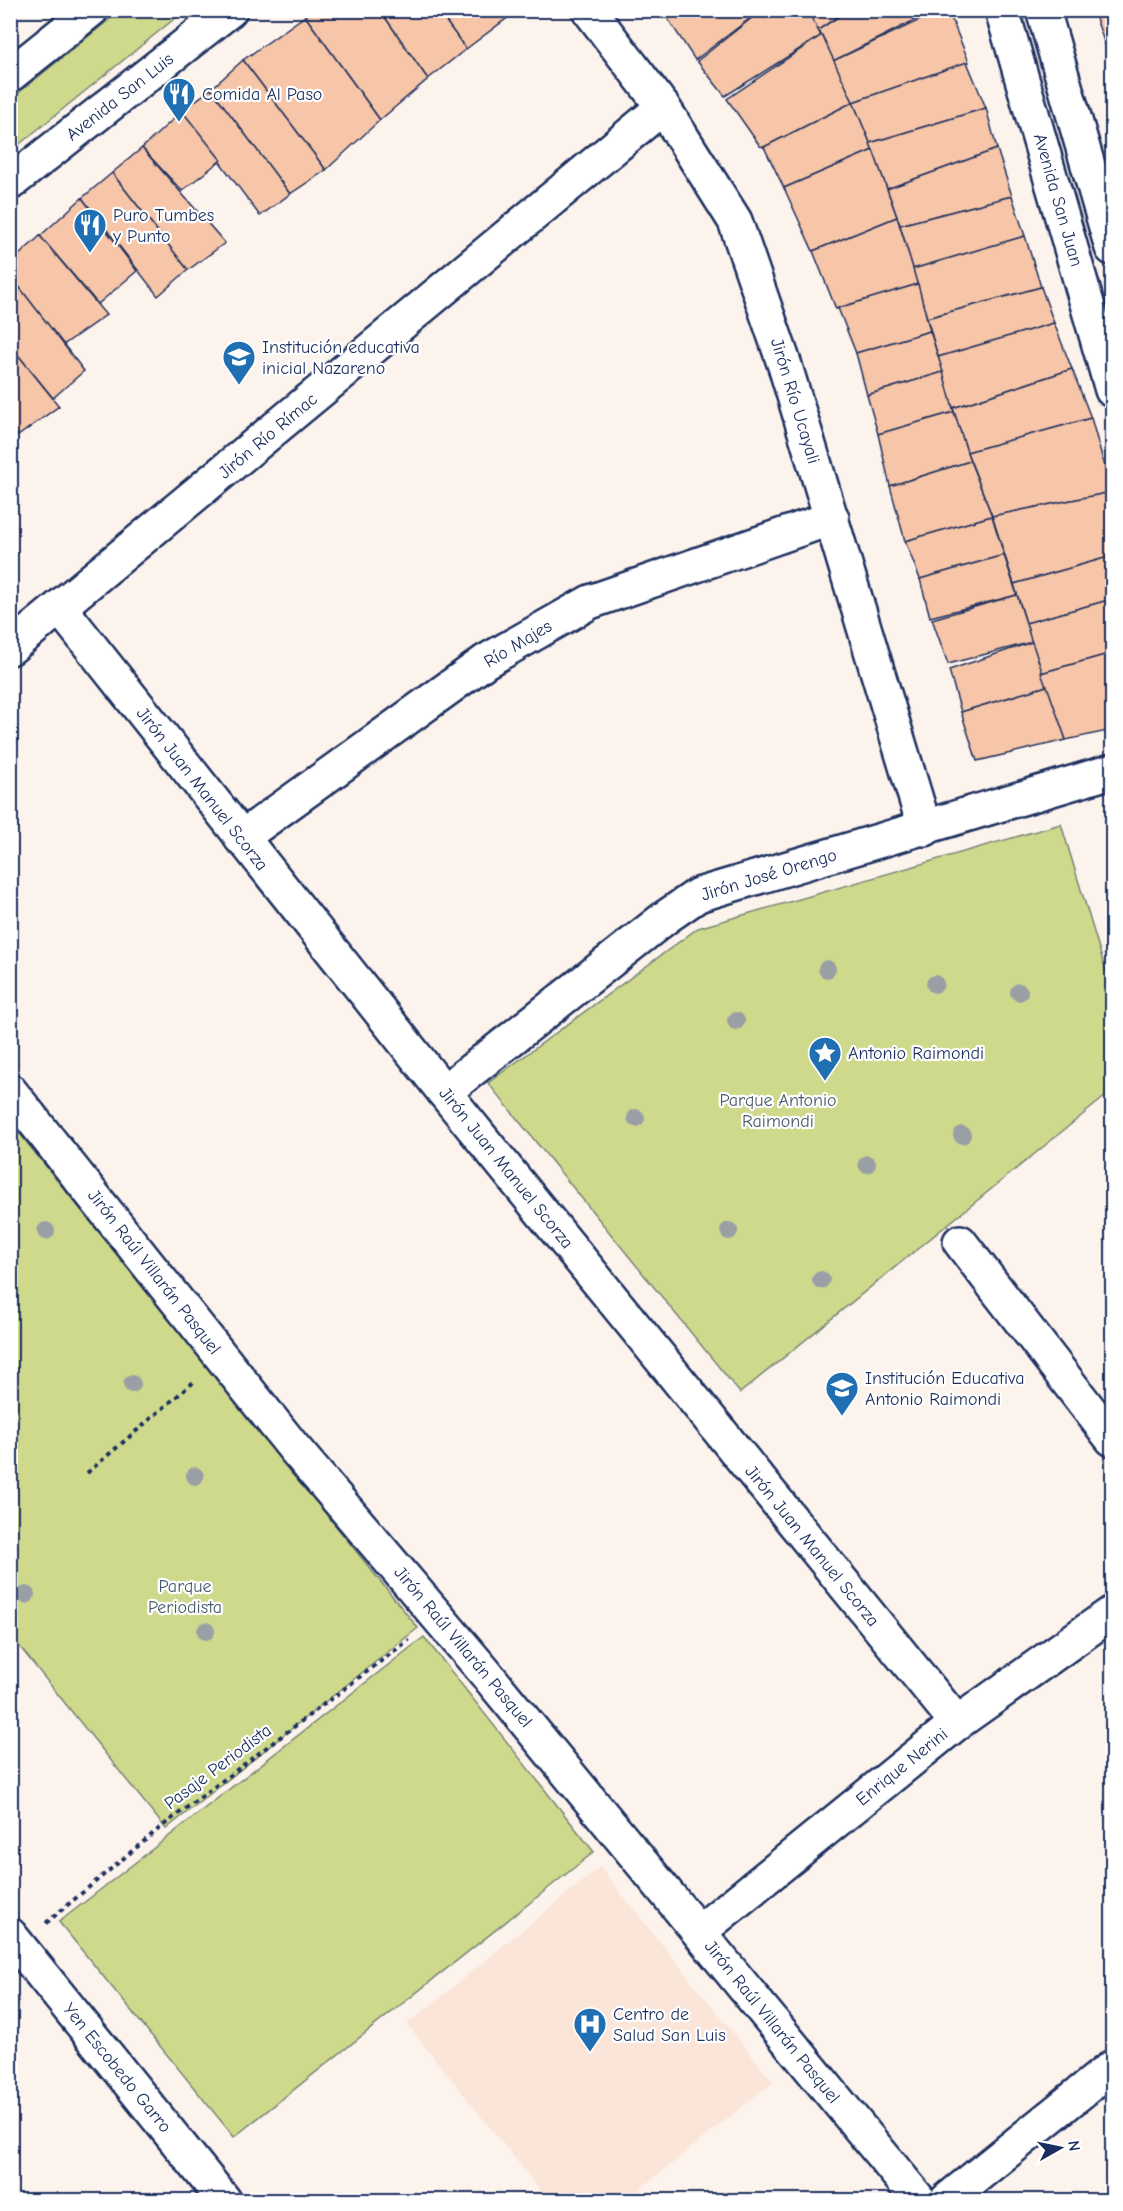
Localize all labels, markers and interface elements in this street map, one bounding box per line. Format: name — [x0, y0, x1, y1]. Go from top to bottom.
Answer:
street label: Avenida San Luis — [62, 49, 178, 145]
restaurant icon: Comida Al Paso — [161, 76, 197, 123]
place label: Comida Al Paso — [202, 84, 322, 105]
street label: Avenida San Juan — [1029, 131, 1087, 269]
place label: Puro Tumbes y Punto — [112, 205, 214, 247]
restaurant icon: Puro Tumbes y Punto — [72, 207, 108, 254]
street label: Jirón Río Ucayali — [766, 336, 824, 466]
place label: Institución educativa inicial Nazareno — [262, 337, 420, 379]
school or university icon: Institución educativa inicial Nazareno — [221, 339, 257, 386]
street label: Jirón Río Rímac — [214, 388, 322, 483]
street label: Río Majes — [480, 616, 556, 672]
street label: Jirón Juan Manuel Scorza — [132, 703, 272, 875]
street label: Jirón José Orengo — [699, 844, 839, 906]
place icon: Antonio Raimondi — [807, 1035, 843, 1082]
place label: Antonio Raimondi — [848, 1043, 984, 1064]
street label: Jirón Juan Manuel Scorza — [434, 1083, 578, 1253]
park label: Parque Antonio Raimondi — [719, 1090, 837, 1132]
street label: Jirón Raúl Villarán Pasquel — [83, 1185, 225, 1359]
place label: Institución Educativa Antonio Raimondi — [865, 1368, 1025, 1410]
school or university icon: Institución Educativa Antonio Raimondi — [824, 1370, 860, 1417]
street label: Jirón Juan Manuel Scorza — [740, 1461, 884, 1631]
street label: Jirón Raúl Villarán Pasquel — [390, 1562, 536, 1732]
park label: Parque Periodista — [148, 1576, 222, 1618]
street label: Pasaje Periodista — [160, 1720, 276, 1814]
street label: Enrique Nerini — [852, 1724, 952, 1810]
street label: Jirón Raúl Villarán Pasquel — [700, 1936, 844, 2108]
street label: Yen Escobedo Garro — [58, 1999, 176, 2137]
place label: Centro de Salud San Luis — [613, 2004, 726, 2046]
hospital icon: Centro de Salud San Luis — [572, 2006, 608, 2053]
north arrow — [1030, 2118, 1090, 2178]
text: N — [1064, 2139, 1084, 2152]

